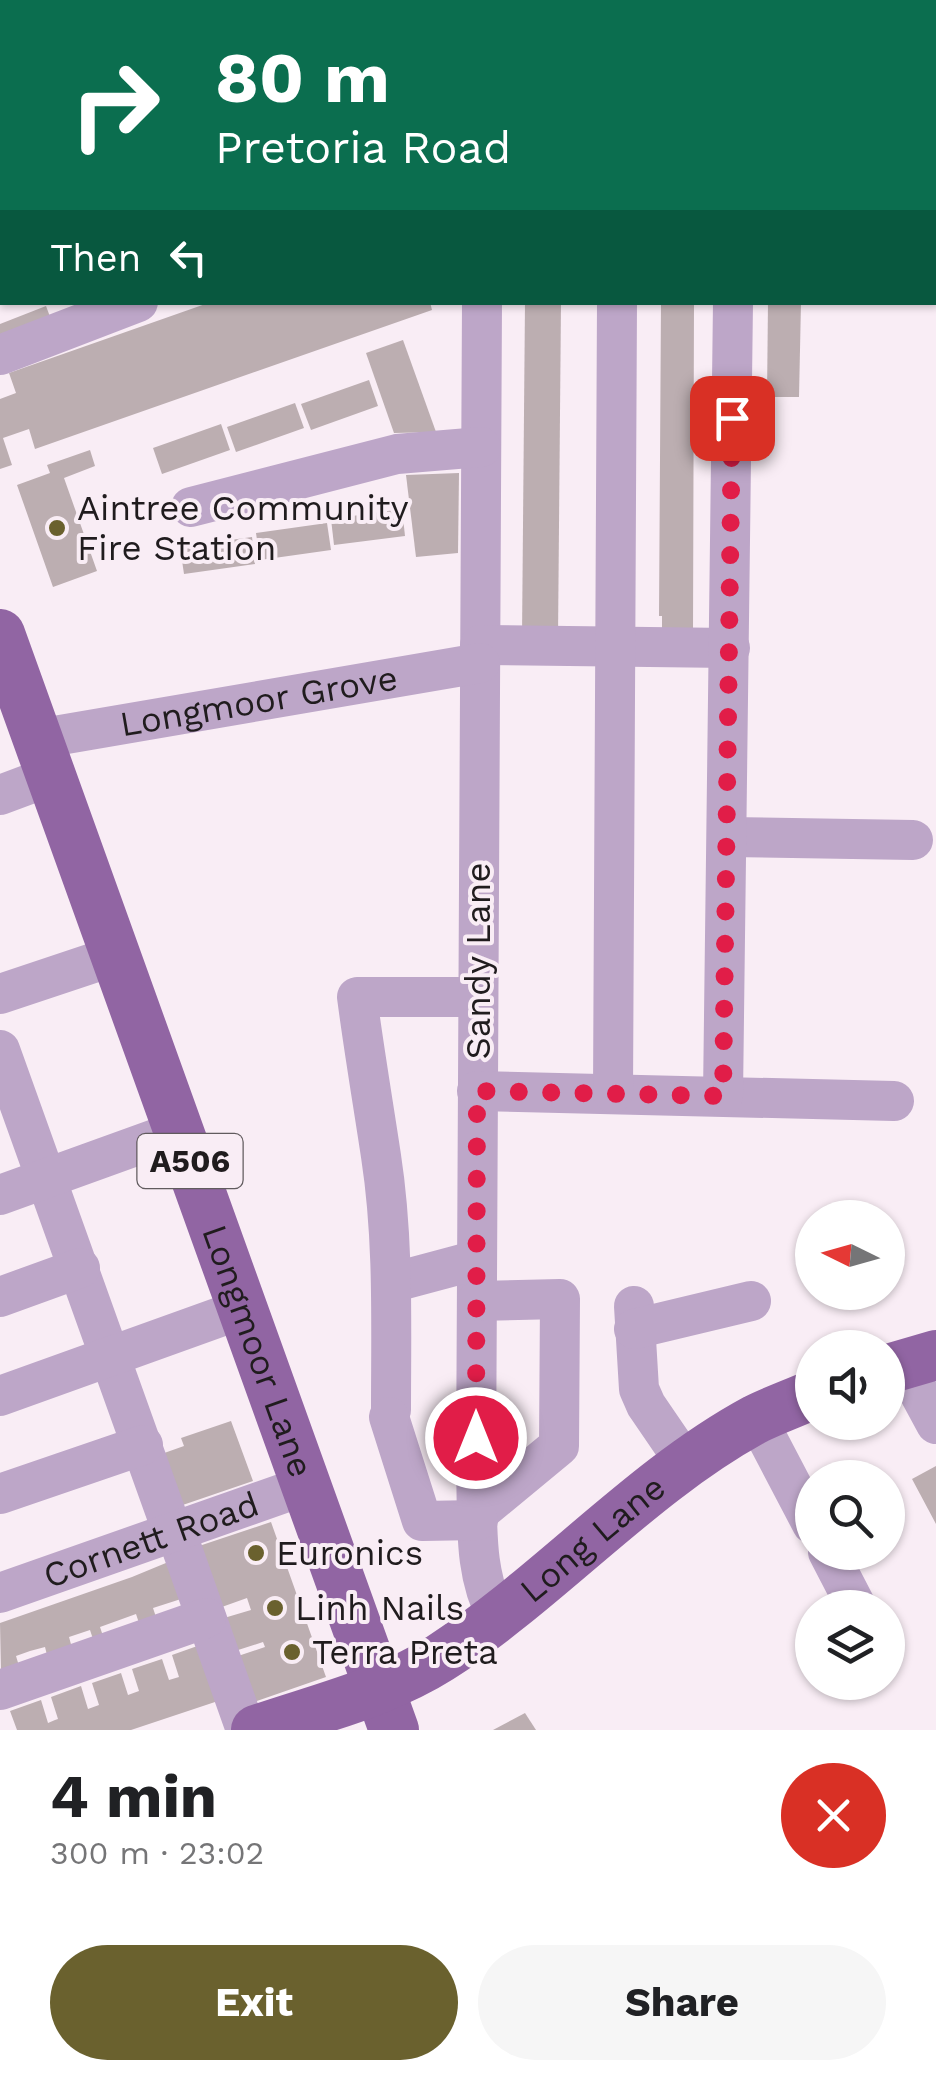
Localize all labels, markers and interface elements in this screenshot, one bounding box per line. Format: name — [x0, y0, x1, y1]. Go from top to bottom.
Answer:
text: 80 m — [215, 37, 390, 119]
icon: right — [50, 40, 180, 170]
text: Pretoria Road — [215, 121, 511, 174]
icon: left — [161, 230, 216, 285]
text: Then — [50, 236, 141, 280]
pin — [690, 376, 775, 461]
icon: arrive — [705, 391, 760, 446]
place label: Aintree Community Fire Station — [77, 487, 409, 569]
marker: Aintree Community Fire Station — [46, 517, 68, 539]
street label: Longmoor Grove — [117, 656, 401, 745]
street label: Sandy Lane — [457, 862, 499, 1060]
road number: A506 — [138, 1134, 242, 1188]
north arrow — [795, 1200, 905, 1310]
map controls — [795, 1200, 905, 1700]
street label: Longmoor Lane — [193, 1219, 322, 1483]
button: sound — [795, 1330, 905, 1440]
position arrow — [424, 1386, 528, 1490]
button: search — [795, 1460, 905, 1570]
street label: Long Lane — [512, 1466, 674, 1611]
street label: Cornett Road — [38, 1483, 264, 1597]
place label: Euronics — [276, 1532, 423, 1574]
marker: Euronics — [245, 1542, 267, 1564]
place label: Linh Nails — [295, 1587, 464, 1629]
button: layers — [795, 1590, 905, 1700]
marker: Linh Nails — [264, 1597, 286, 1619]
place label: Terra Preta — [312, 1631, 498, 1673]
marker: Terra Preta — [281, 1641, 303, 1663]
text: 4 min — [50, 1761, 217, 1832]
button: close — [781, 1763, 886, 1868]
text: 300 m · 23:02 — [50, 1834, 264, 1872]
button: Exit — [50, 1945, 458, 2060]
button: Share — [478, 1945, 886, 2060]

